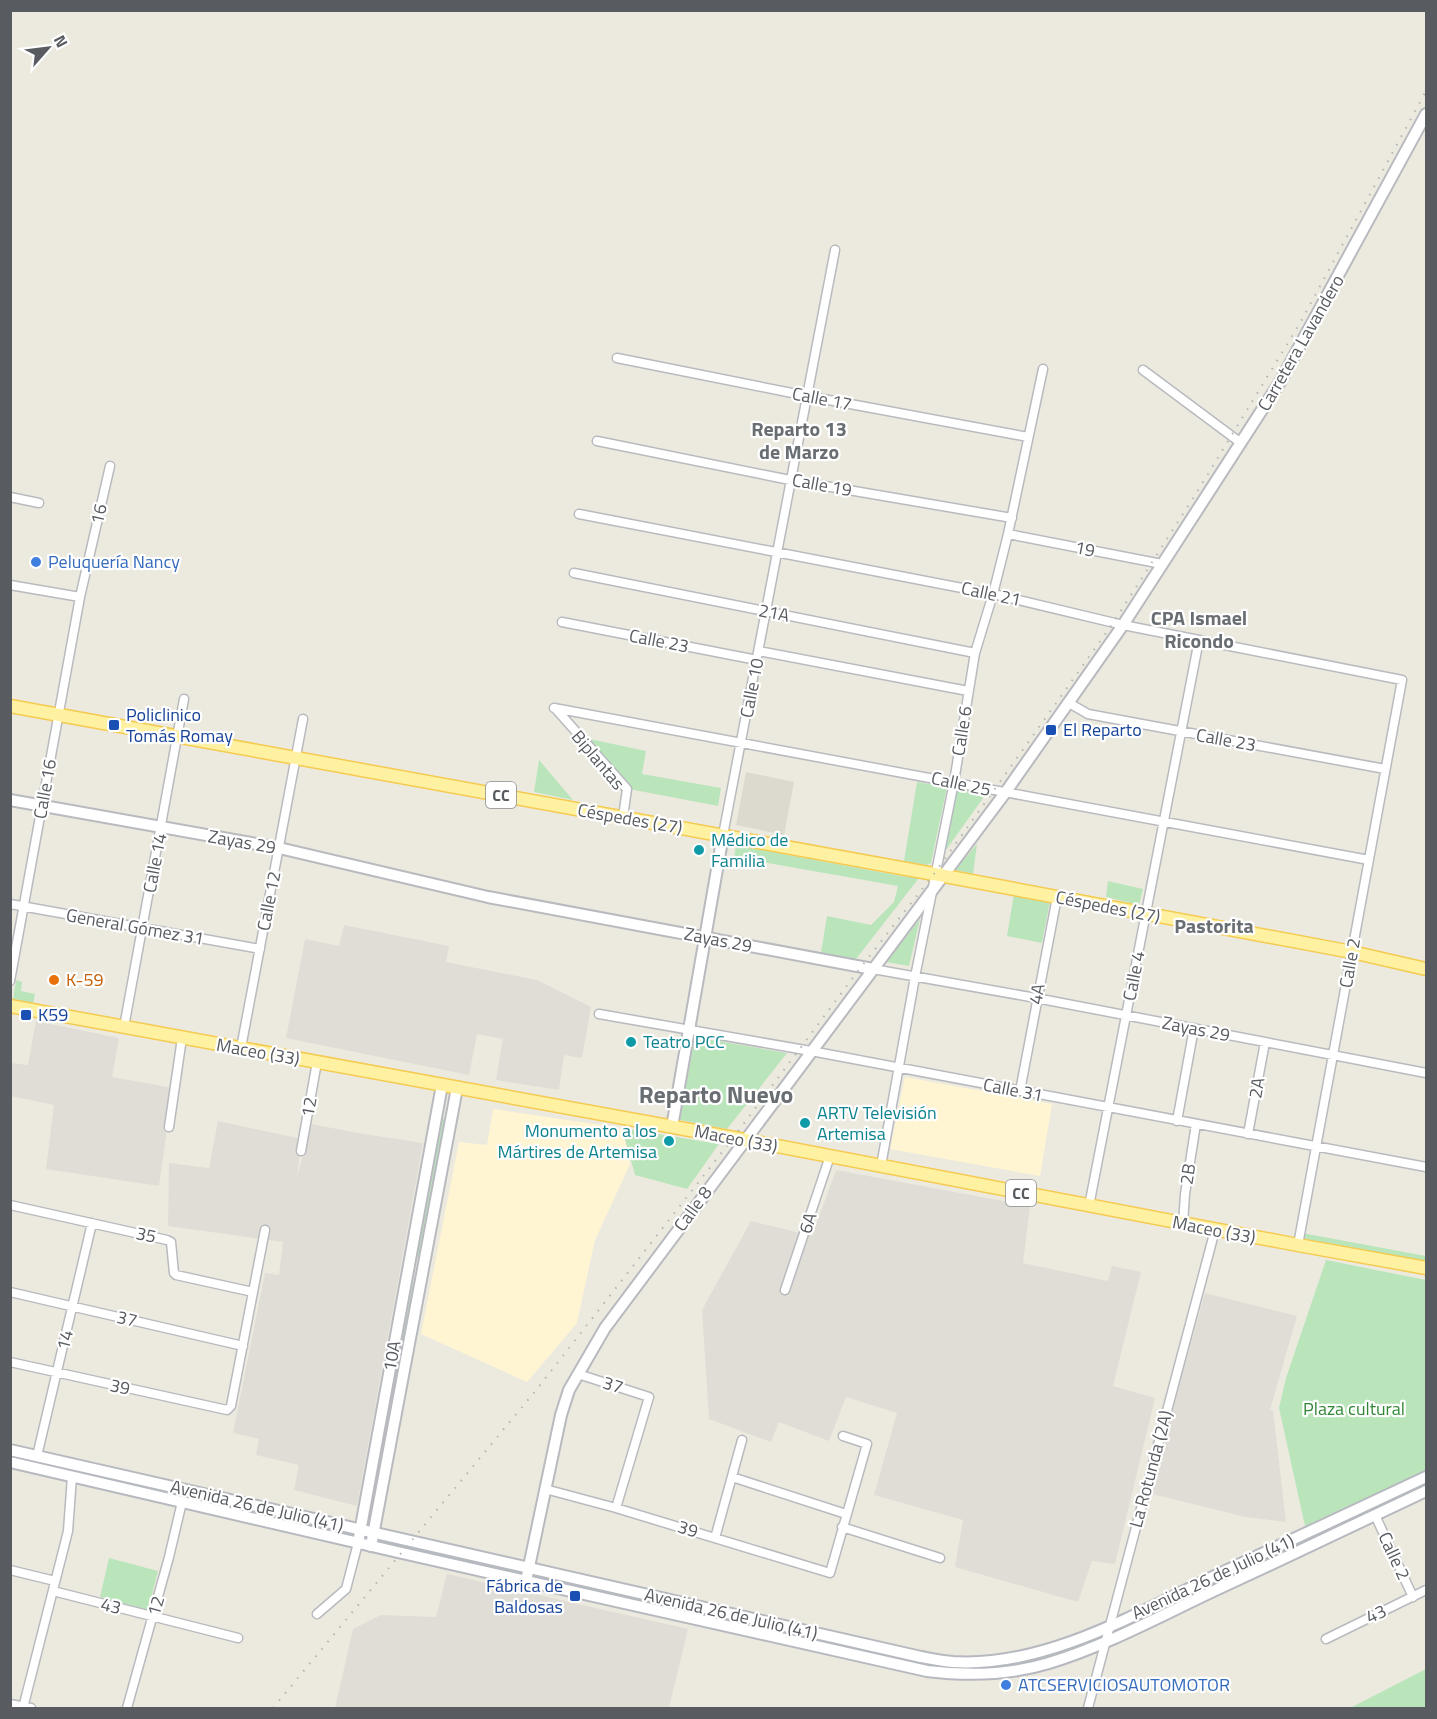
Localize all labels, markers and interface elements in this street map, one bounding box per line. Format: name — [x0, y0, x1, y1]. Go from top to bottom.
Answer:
north arrow — [18, 18, 78, 78]
text: N — [48, 30, 74, 51]
street label: Carretera Lavandero — [1250, 269, 1351, 416]
street label: Calle 17 — [790, 380, 854, 418]
district label: Reparto 13 de Marzo — [751, 413, 847, 467]
street label: Calle 19 — [790, 466, 854, 503]
street label: 16 — [83, 501, 114, 527]
street label: 19 — [1073, 533, 1098, 564]
place label: Peluquería Nancy — [48, 548, 180, 575]
marker: Peluquería Nancy — [29, 555, 43, 569]
street label: Calle 21 — [959, 574, 1023, 613]
street label: 21A — [756, 596, 792, 629]
district label: CPA Ismael Ricondo — [1151, 602, 1247, 656]
street label: Calle 23 — [627, 622, 691, 660]
street label: Calle 10 — [733, 656, 771, 720]
place label: Policlinico Tomás Romay — [126, 701, 233, 749]
street label: Calle 6 — [944, 704, 979, 758]
place label: El Reparto — [1063, 716, 1142, 743]
marker: Policlinico Tomás Romay — [107, 718, 121, 732]
street label: Calle 23 — [1194, 721, 1258, 758]
marker: El Reparto — [1044, 723, 1058, 737]
street label: Biplantas — [565, 724, 632, 796]
street label: Calle 16 — [26, 757, 63, 821]
street label: Calle 25 — [929, 764, 993, 803]
road number: CC — [486, 782, 516, 808]
street label: Céspedes (27) — [575, 796, 685, 841]
street label: Zayas 29 — [206, 822, 278, 861]
place label: Médico de Familia — [711, 826, 788, 874]
street label: Calle 14 — [136, 831, 174, 895]
marker: Médico de Familia — [692, 843, 706, 857]
street label: Calle 12 — [250, 869, 288, 933]
street label: Céspedes (27) — [1053, 883, 1163, 930]
street label: General Gómez 31 — [64, 901, 206, 952]
district label: Pastorita — [1174, 910, 1254, 941]
street label: Zayas 29 — [682, 920, 754, 959]
street label: Calle 2 — [1332, 936, 1367, 990]
street label: Calle 4 — [1115, 949, 1152, 1003]
place label: K-59 — [66, 966, 104, 993]
marker: K-59 — [47, 973, 61, 987]
street label: 4A — [1021, 981, 1052, 1007]
place label: K59 — [38, 1001, 68, 1028]
marker: K59 — [19, 1008, 33, 1022]
street label: Zayas 29 — [1160, 1009, 1232, 1048]
place label: Teatro PCC — [643, 1028, 725, 1055]
street label: Maceo (33) — [214, 1031, 302, 1072]
marker: Teatro PCC — [624, 1035, 638, 1049]
street label: Calle 31 — [981, 1071, 1045, 1109]
street label: 2A — [1241, 1075, 1272, 1101]
district label: Reparto Nuevo — [639, 1076, 793, 1112]
street label: 12 — [293, 1095, 324, 1119]
place label: ARTV Televisión Artemisa — [817, 1099, 937, 1147]
marker: ARTV Televisión Artemisa — [798, 1116, 812, 1130]
place label: Monumento a los Mártires de Artemisa — [498, 1117, 657, 1165]
street label: Maceo (33) — [692, 1117, 780, 1160]
marker: Monumento a los Mártires de Artemisa — [662, 1134, 676, 1148]
street label: 2B — [1173, 1161, 1202, 1186]
street label: Calle 8 — [667, 1180, 718, 1237]
road number: CC — [1006, 1180, 1036, 1206]
street label: Maceo (33) — [1170, 1208, 1258, 1251]
street label: 6A — [791, 1209, 824, 1237]
street label: 35 — [133, 1219, 159, 1250]
street label: 37 — [114, 1303, 140, 1334]
street label: 14 — [49, 1327, 80, 1353]
street label: 10A — [376, 1338, 408, 1373]
street label: 37 — [600, 1369, 627, 1400]
street label: 39 — [107, 1371, 133, 1402]
park label: Plaza cultural — [1303, 1395, 1405, 1422]
street label: La Rotunda (2A) — [1122, 1407, 1179, 1530]
street label: Avenida 26 de Julio (41) — [168, 1472, 346, 1539]
street label: 39 — [675, 1513, 702, 1544]
street label: Avenida 26 de Julio (41) — [1127, 1527, 1299, 1626]
street label: Calle 2 — [1372, 1527, 1417, 1584]
place label: Fábrica de Baldosas — [486, 1572, 563, 1620]
street label: Avenida 26 de Julio (41) — [642, 1580, 820, 1647]
marker: Fábrica de Baldosas — [568, 1589, 582, 1603]
street label: 43 — [98, 1590, 124, 1621]
street label: 12 — [140, 1592, 171, 1619]
street label: 43 — [1361, 1597, 1391, 1630]
place label: ATCSERVICIOSAUTOMOTOR — [1018, 1671, 1230, 1698]
marker: ATCSERVICIOSAUTOMOTOR — [999, 1678, 1013, 1692]

